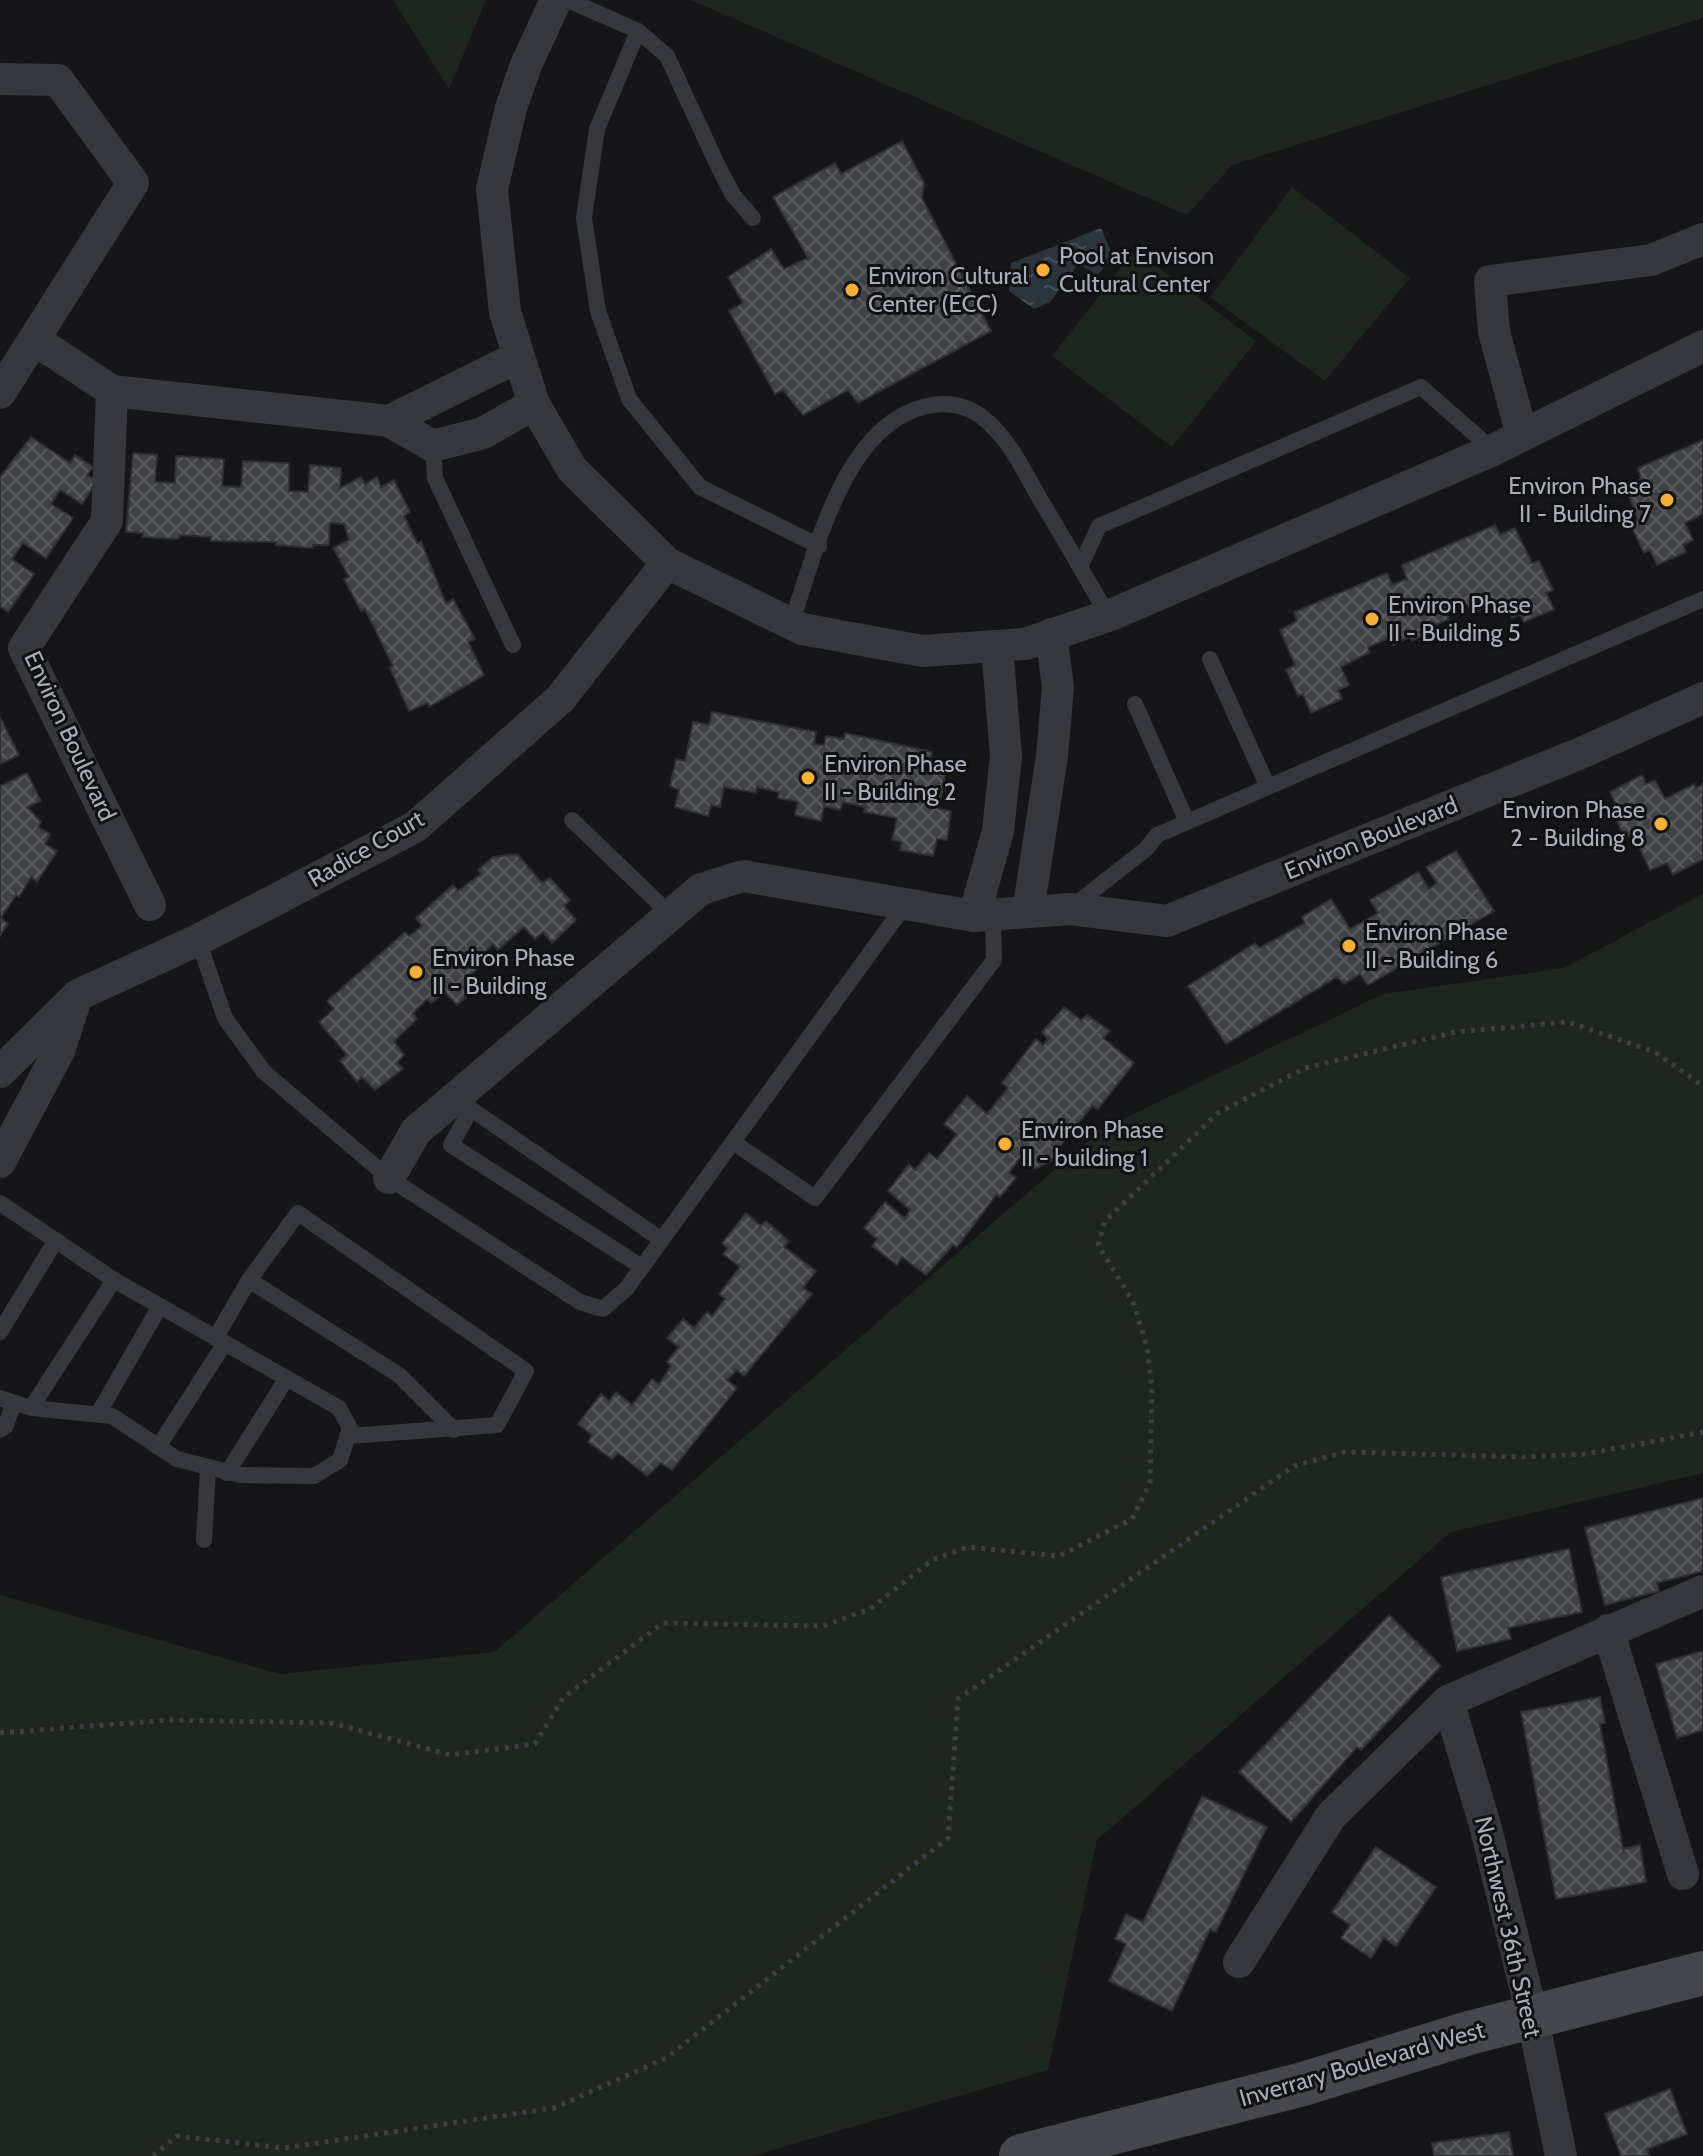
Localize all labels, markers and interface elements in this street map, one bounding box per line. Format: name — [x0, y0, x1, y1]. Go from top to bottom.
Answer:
place label: Pool at Envison Cultural Center — [1059, 241, 1214, 298]
place label: Environ Cultural Center (ECC) — [868, 261, 1029, 318]
marker: Pool at Envison Cultural Center — [1034, 261, 1052, 279]
marker: Environ Cultural Center (ECC) — [843, 281, 861, 299]
place label: Environ Phase II - Building 7 — [1508, 471, 1651, 528]
marker: Environ Phase II - Building 7 — [1658, 491, 1676, 509]
place label: Environ Phase II - Building 5 — [1388, 590, 1531, 647]
marker: Environ Phase II - Building 5 — [1363, 610, 1381, 628]
street label: Environ Boulevard — [18, 646, 122, 825]
place label: Environ Phase II - Building 2 — [824, 749, 967, 806]
marker: Environ Phase II - Building 2 — [799, 769, 817, 787]
street label: Environ Boulevard — [1280, 790, 1462, 885]
place label: Environ Phase 2 - Building 8 — [1502, 795, 1645, 852]
street label: Radice Court — [303, 804, 429, 893]
marker: Environ Phase 2 - Building 8 — [1652, 815, 1670, 833]
place label: Environ Phase II - Building 6 — [1365, 917, 1508, 974]
marker: Environ Phase II - Building 6 — [1340, 937, 1358, 955]
place label: Environ Phase II - Building — [432, 943, 575, 1000]
marker: Environ Phase II - Building — [407, 963, 425, 981]
place label: Environ Phase II - building 1 — [1021, 1115, 1164, 1172]
marker: Environ Phase II - building 1 — [996, 1135, 1014, 1153]
street label: Northwest 36th Street — [1469, 1813, 1548, 2040]
street label: Inverrary Boulevard West — [1236, 2015, 1488, 2112]

